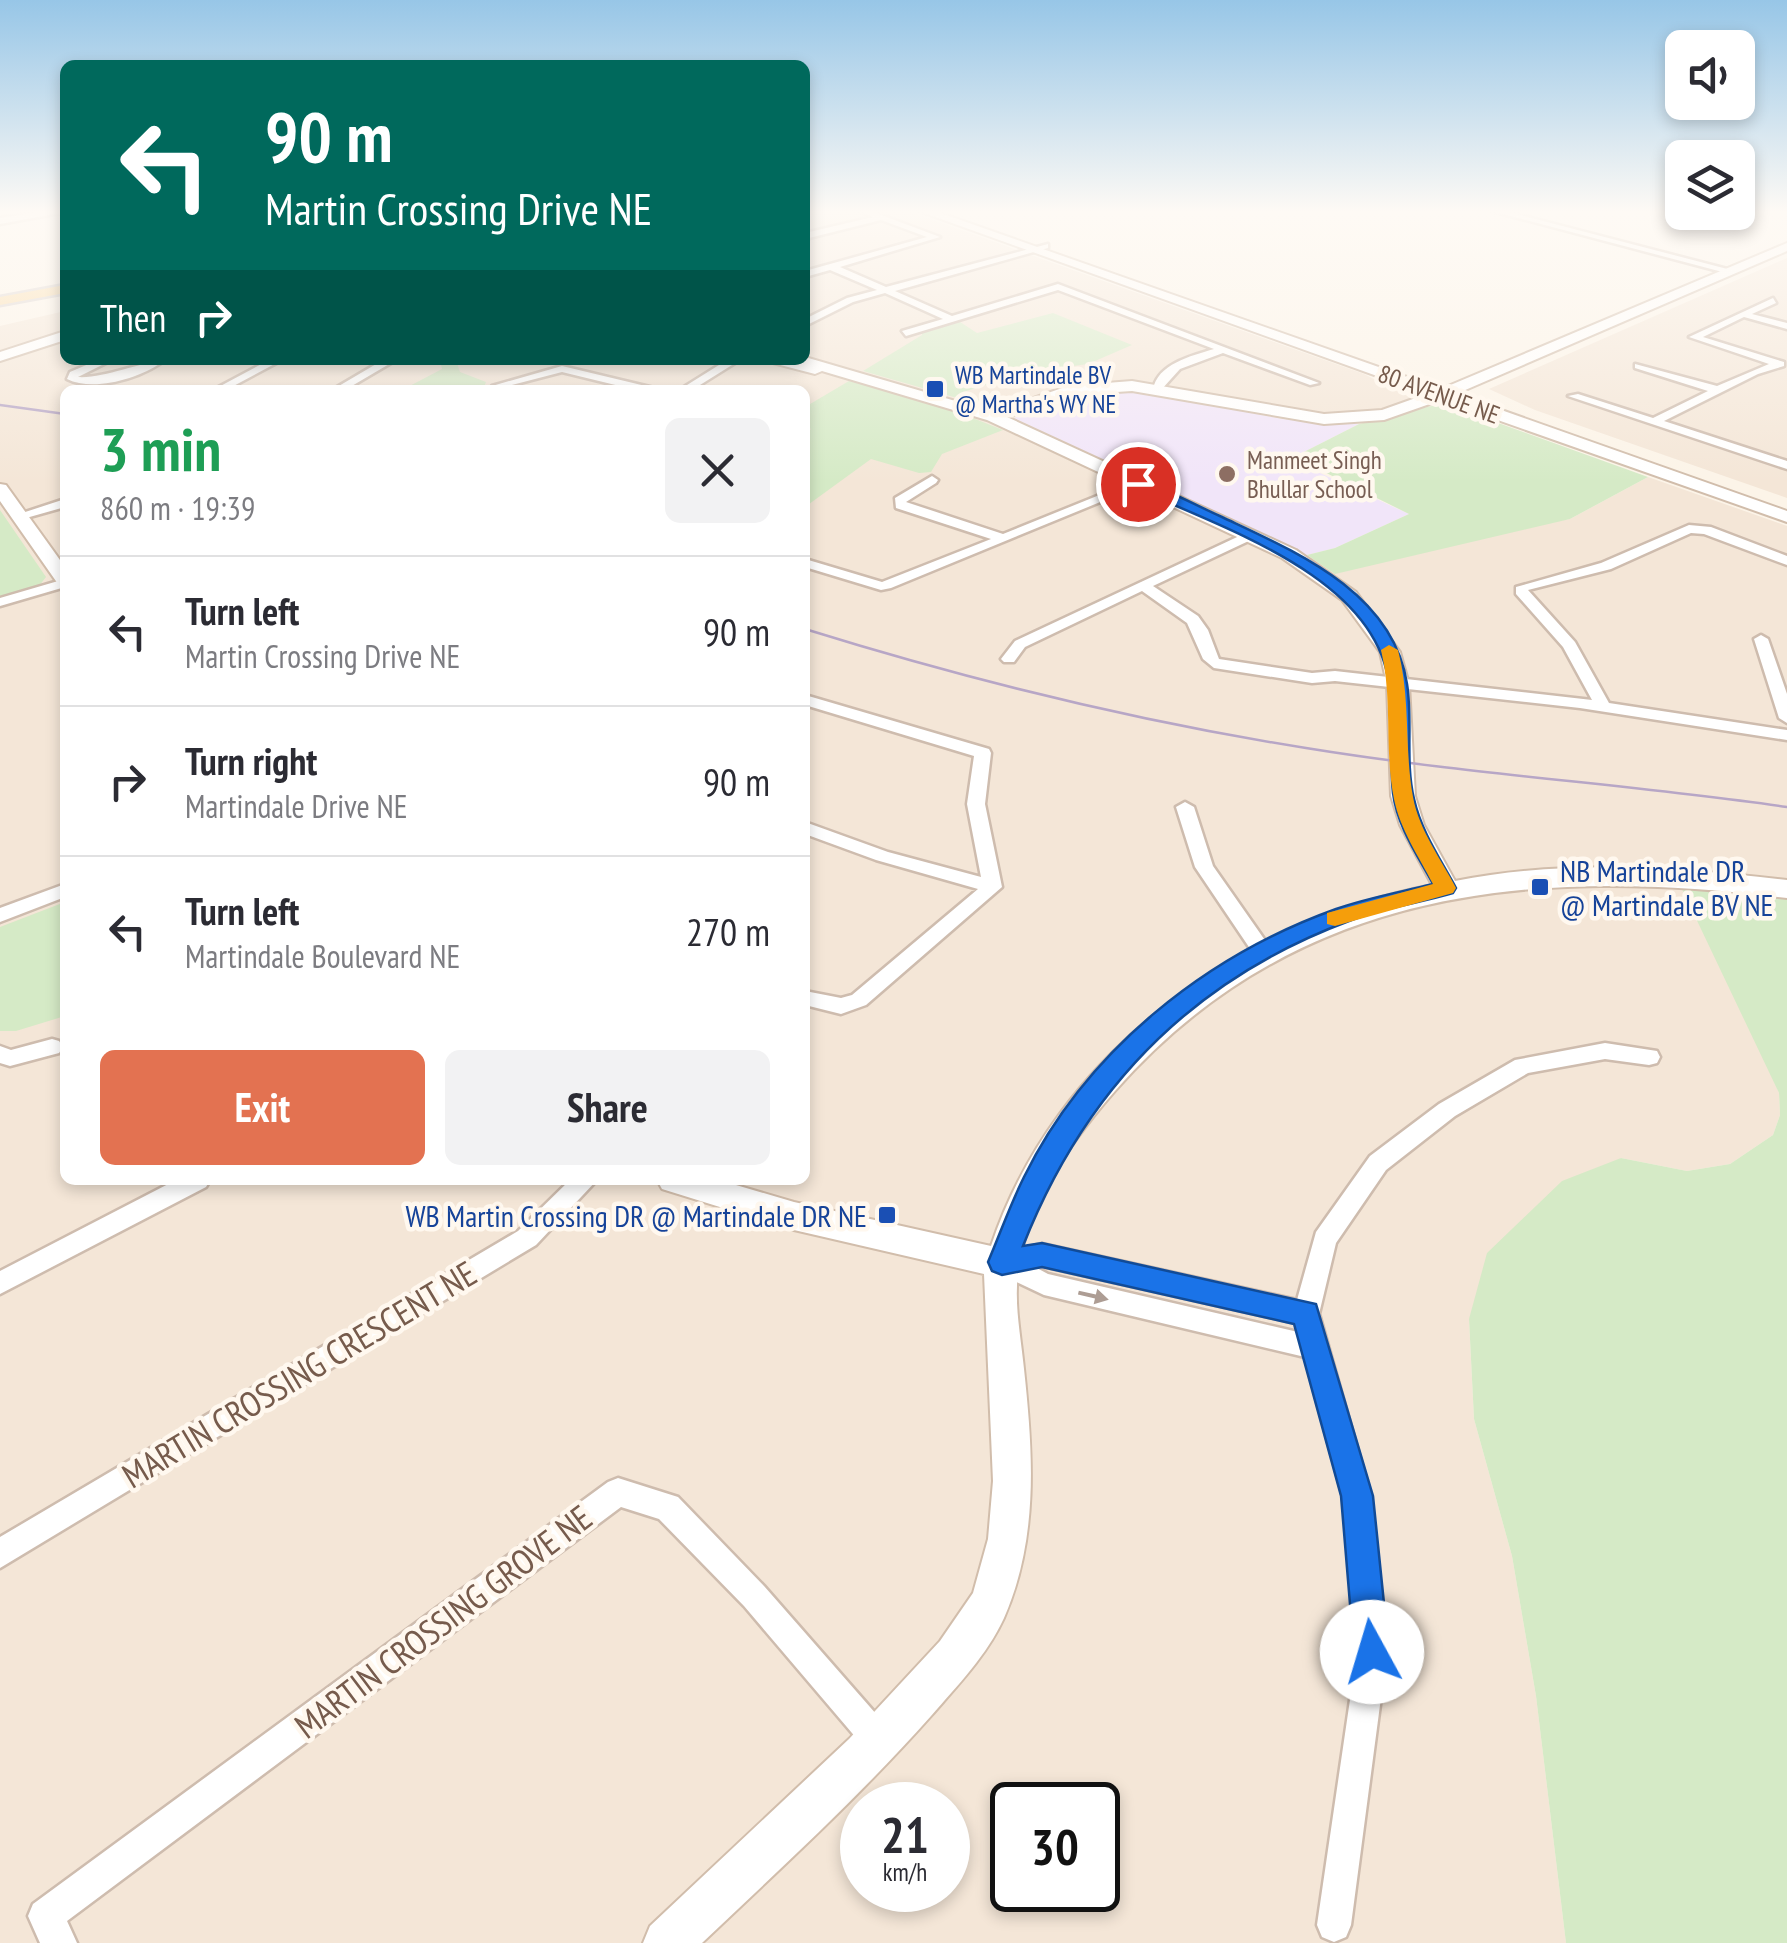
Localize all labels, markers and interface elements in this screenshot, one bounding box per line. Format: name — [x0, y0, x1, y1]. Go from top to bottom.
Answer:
map controls — [1665, 30, 1755, 230]
button: sound — [1665, 30, 1755, 120]
text: 90 m — [265, 91, 393, 181]
icon: left — [100, 100, 230, 230]
button: layers — [1665, 140, 1755, 230]
text: Martin Crossing Drive NE — [265, 179, 652, 237]
icon: right — [186, 290, 241, 345]
text: Then — [100, 293, 166, 342]
street label: 80 AVENUE NE — [1374, 357, 1504, 431]
place label: WB Martindale BV @ Martha's WY NE — [955, 359, 1116, 420]
marker: WB Martindale BV @ Martha's WY NE — [924, 378, 946, 400]
text: 3 min — [100, 410, 221, 488]
button: close — [665, 418, 770, 523]
pin — [1096, 442, 1181, 527]
place label: Manmeet Singh Bhullar School — [1247, 444, 1382, 505]
icon: arrive — [1111, 457, 1166, 512]
marker: Manmeet Singh Bhullar School — [1216, 463, 1238, 485]
text: 860 m · 19:39 — [100, 487, 255, 529]
text: Turn left — [185, 586, 299, 635]
icon: left — [100, 604, 155, 659]
text: 90 m — [703, 607, 770, 656]
text: Martin Crossing Drive NE — [185, 635, 460, 677]
text: Turn right — [185, 736, 317, 785]
icon: right — [100, 754, 155, 809]
text: 90 m — [703, 757, 770, 806]
text: Martindale Drive NE — [185, 785, 408, 827]
place label: NB Martindale DR @ Martindale BV NE — [1560, 851, 1773, 924]
marker: NB Martindale DR @ Martindale BV NE — [1529, 876, 1551, 898]
text: Turn left — [185, 886, 299, 935]
icon: left — [100, 904, 155, 959]
text: 270 m — [686, 907, 770, 956]
text: Martindale Boulevard NE — [185, 935, 460, 977]
button: Exit — [100, 1050, 425, 1165]
button: Share — [445, 1050, 770, 1165]
place label: WB Martin Crossing DR @ Martindale DR NE — [405, 1196, 867, 1235]
marker: WB Martin Crossing DR @ Martindale DR NE — [876, 1204, 898, 1226]
street label: MARTIN CROSSING CRESCENT NE — [113, 1250, 485, 1498]
one-way arrow — [1078, 1289, 1109, 1304]
street label: MARTIN CROSSING GROVE NE — [285, 1494, 601, 1748]
position arrow — [1320, 1600, 1424, 1704]
speed limit sign: 30 — [990, 1782, 1120, 1912]
text: 21 — [881, 1802, 929, 1867]
text: km/h — [883, 1856, 927, 1888]

